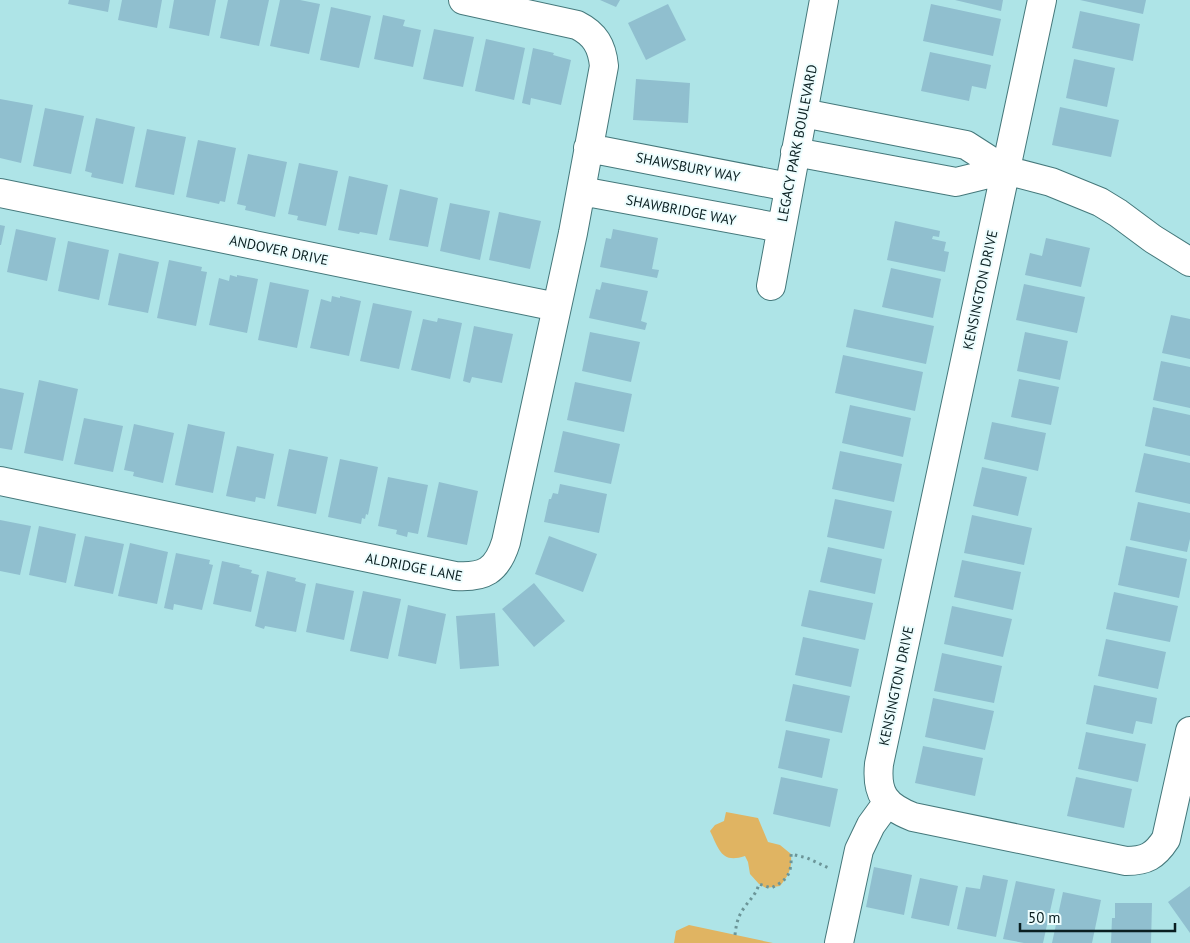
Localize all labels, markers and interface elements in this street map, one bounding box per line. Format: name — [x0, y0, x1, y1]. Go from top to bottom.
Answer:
street label: LEGACY PARK BOULEVARD — [773, 63, 821, 223]
street label: SHAWSBURY WAY — [634, 148, 742, 186]
street label: SHAWBRIDGE WAY — [624, 191, 738, 230]
street label: KENSINGTON DRIVE — [959, 229, 1001, 351]
street label: ANDOVER DRIVE — [228, 231, 330, 269]
street label: ALDRIDGE LANE — [364, 549, 464, 585]
street label: KENSINGTON DRIVE — [875, 625, 917, 747]
scale bar — [1020, 900, 1175, 932]
text: 50 m — [1028, 908, 1061, 927]

